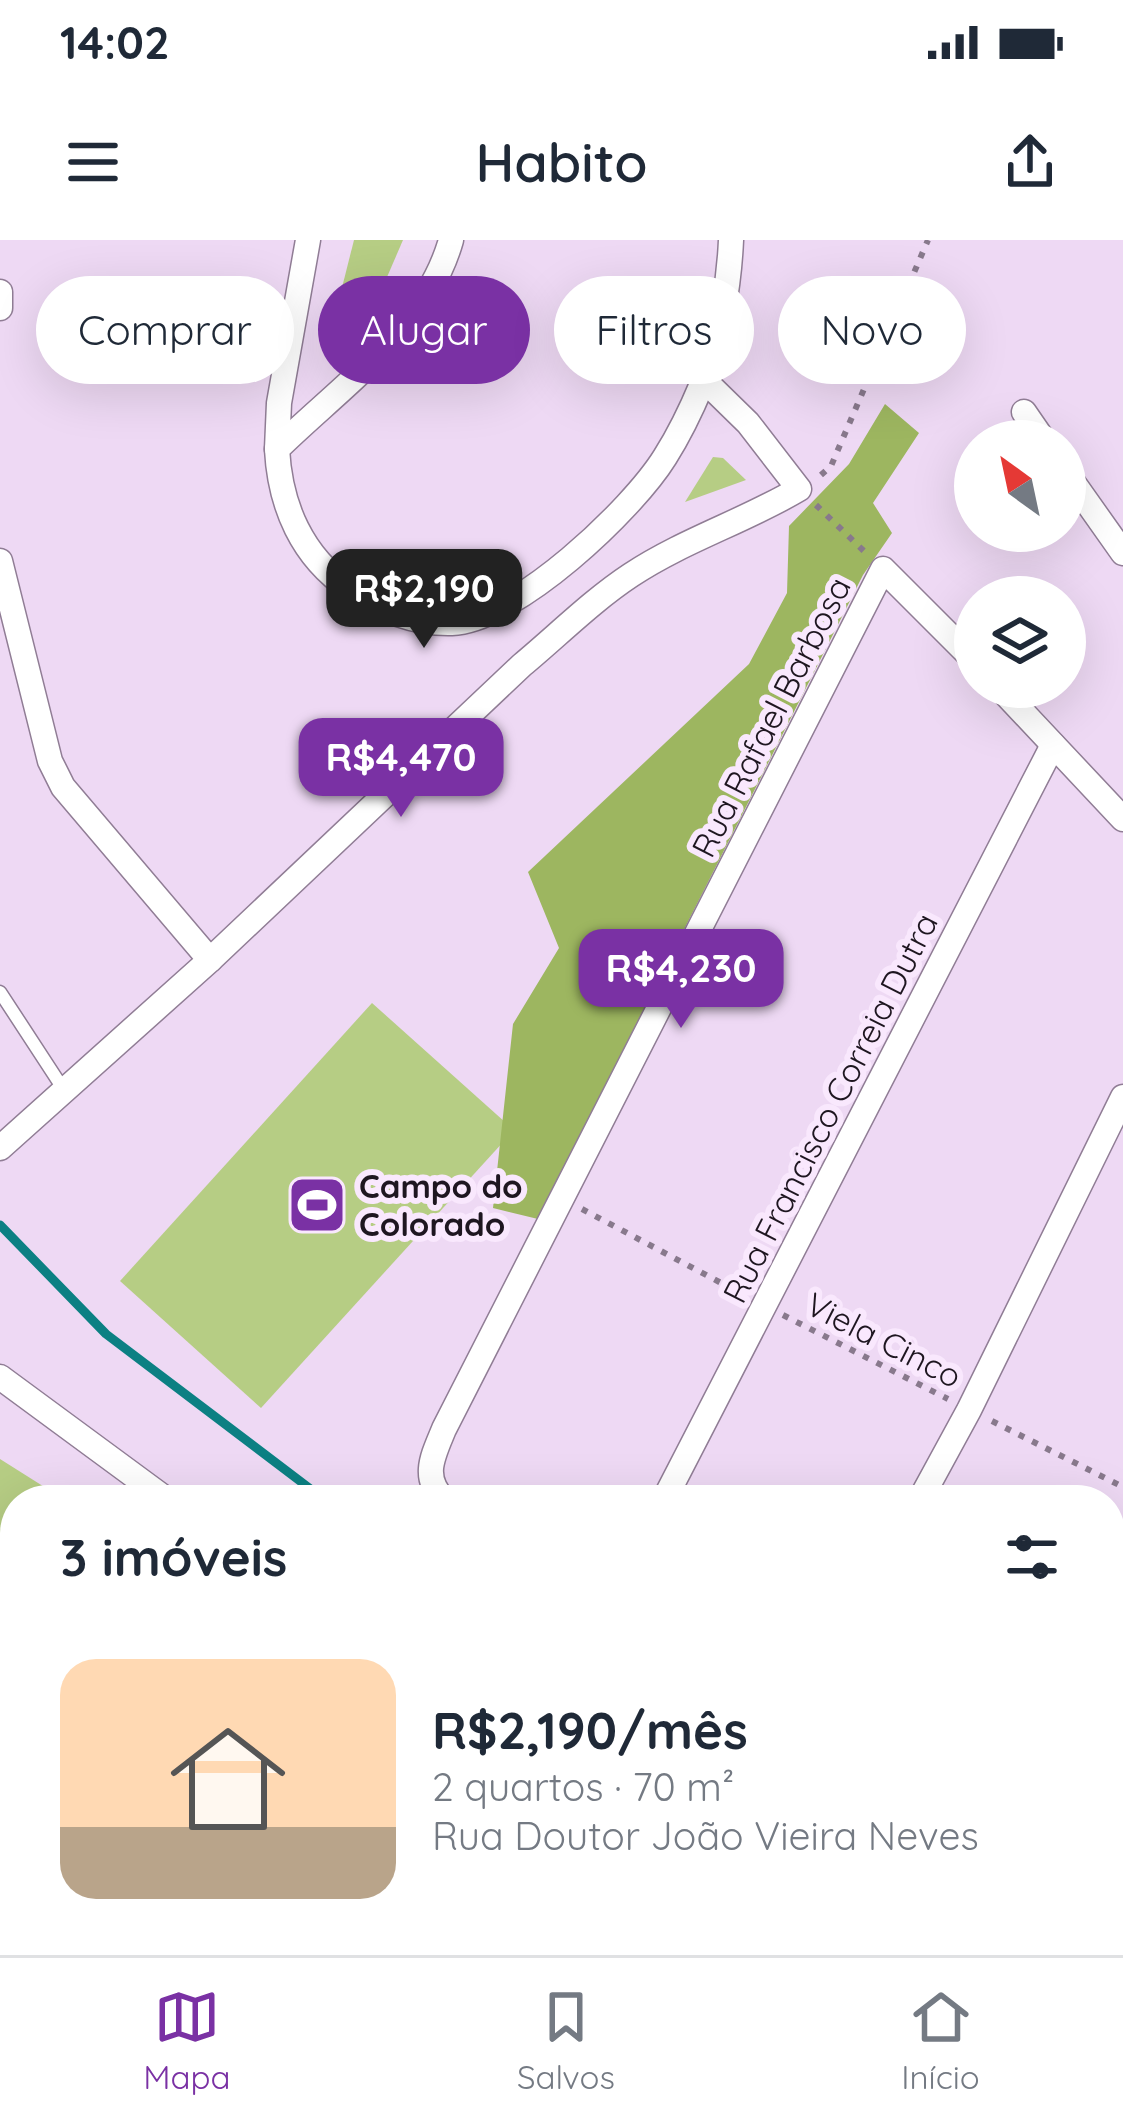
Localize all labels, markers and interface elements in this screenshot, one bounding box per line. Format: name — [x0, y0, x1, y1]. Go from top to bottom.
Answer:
text: 14:02 — [60, 14, 170, 70]
text: Habito — [475, 128, 648, 196]
icon: menu — [60, 129, 126, 195]
icon: share — [997, 129, 1063, 195]
chip: Comprar — [36, 276, 294, 384]
chip: Alugar — [318, 276, 530, 384]
chip: Filtros — [554, 276, 754, 384]
chip: Novo — [778, 276, 966, 384]
north arrow — [954, 420, 1086, 552]
map controls — [954, 420, 1086, 708]
pin: R$2,190 — [313, 549, 535, 651]
text: R$2,190 — [353, 563, 495, 612]
street label: Rua Rafael Barbosa — [682, 570, 859, 864]
button: layers — [954, 576, 1086, 708]
pin: R$4,470 — [290, 718, 512, 820]
text: R$4,470 — [326, 732, 476, 781]
street label: Rua Francisco Correia Dutra — [713, 906, 946, 1309]
pin: R$4,230 — [570, 929, 792, 1031]
text: R$4,230 — [606, 943, 756, 992]
place label: Campo do Colorado — [359, 1165, 523, 1244]
sports icon: Campo do Colorado — [286, 1174, 348, 1236]
street label: Viela Cinco — [800, 1283, 969, 1396]
icon: filters — [999, 1524, 1065, 1590]
text: 3 imóveis — [60, 1525, 287, 1589]
text: R$2,190/mês — [432, 1698, 748, 1762]
icon: home — [156, 1707, 300, 1851]
text: 2 quartos · 70 m² — [432, 1762, 734, 1811]
text: Rua Doutor João Vieira Neves — [432, 1811, 979, 1860]
tab: Mapa — [143, 1984, 230, 2097]
tab: Salvos — [517, 1984, 615, 2097]
tab: Início — [901, 1984, 980, 2097]

